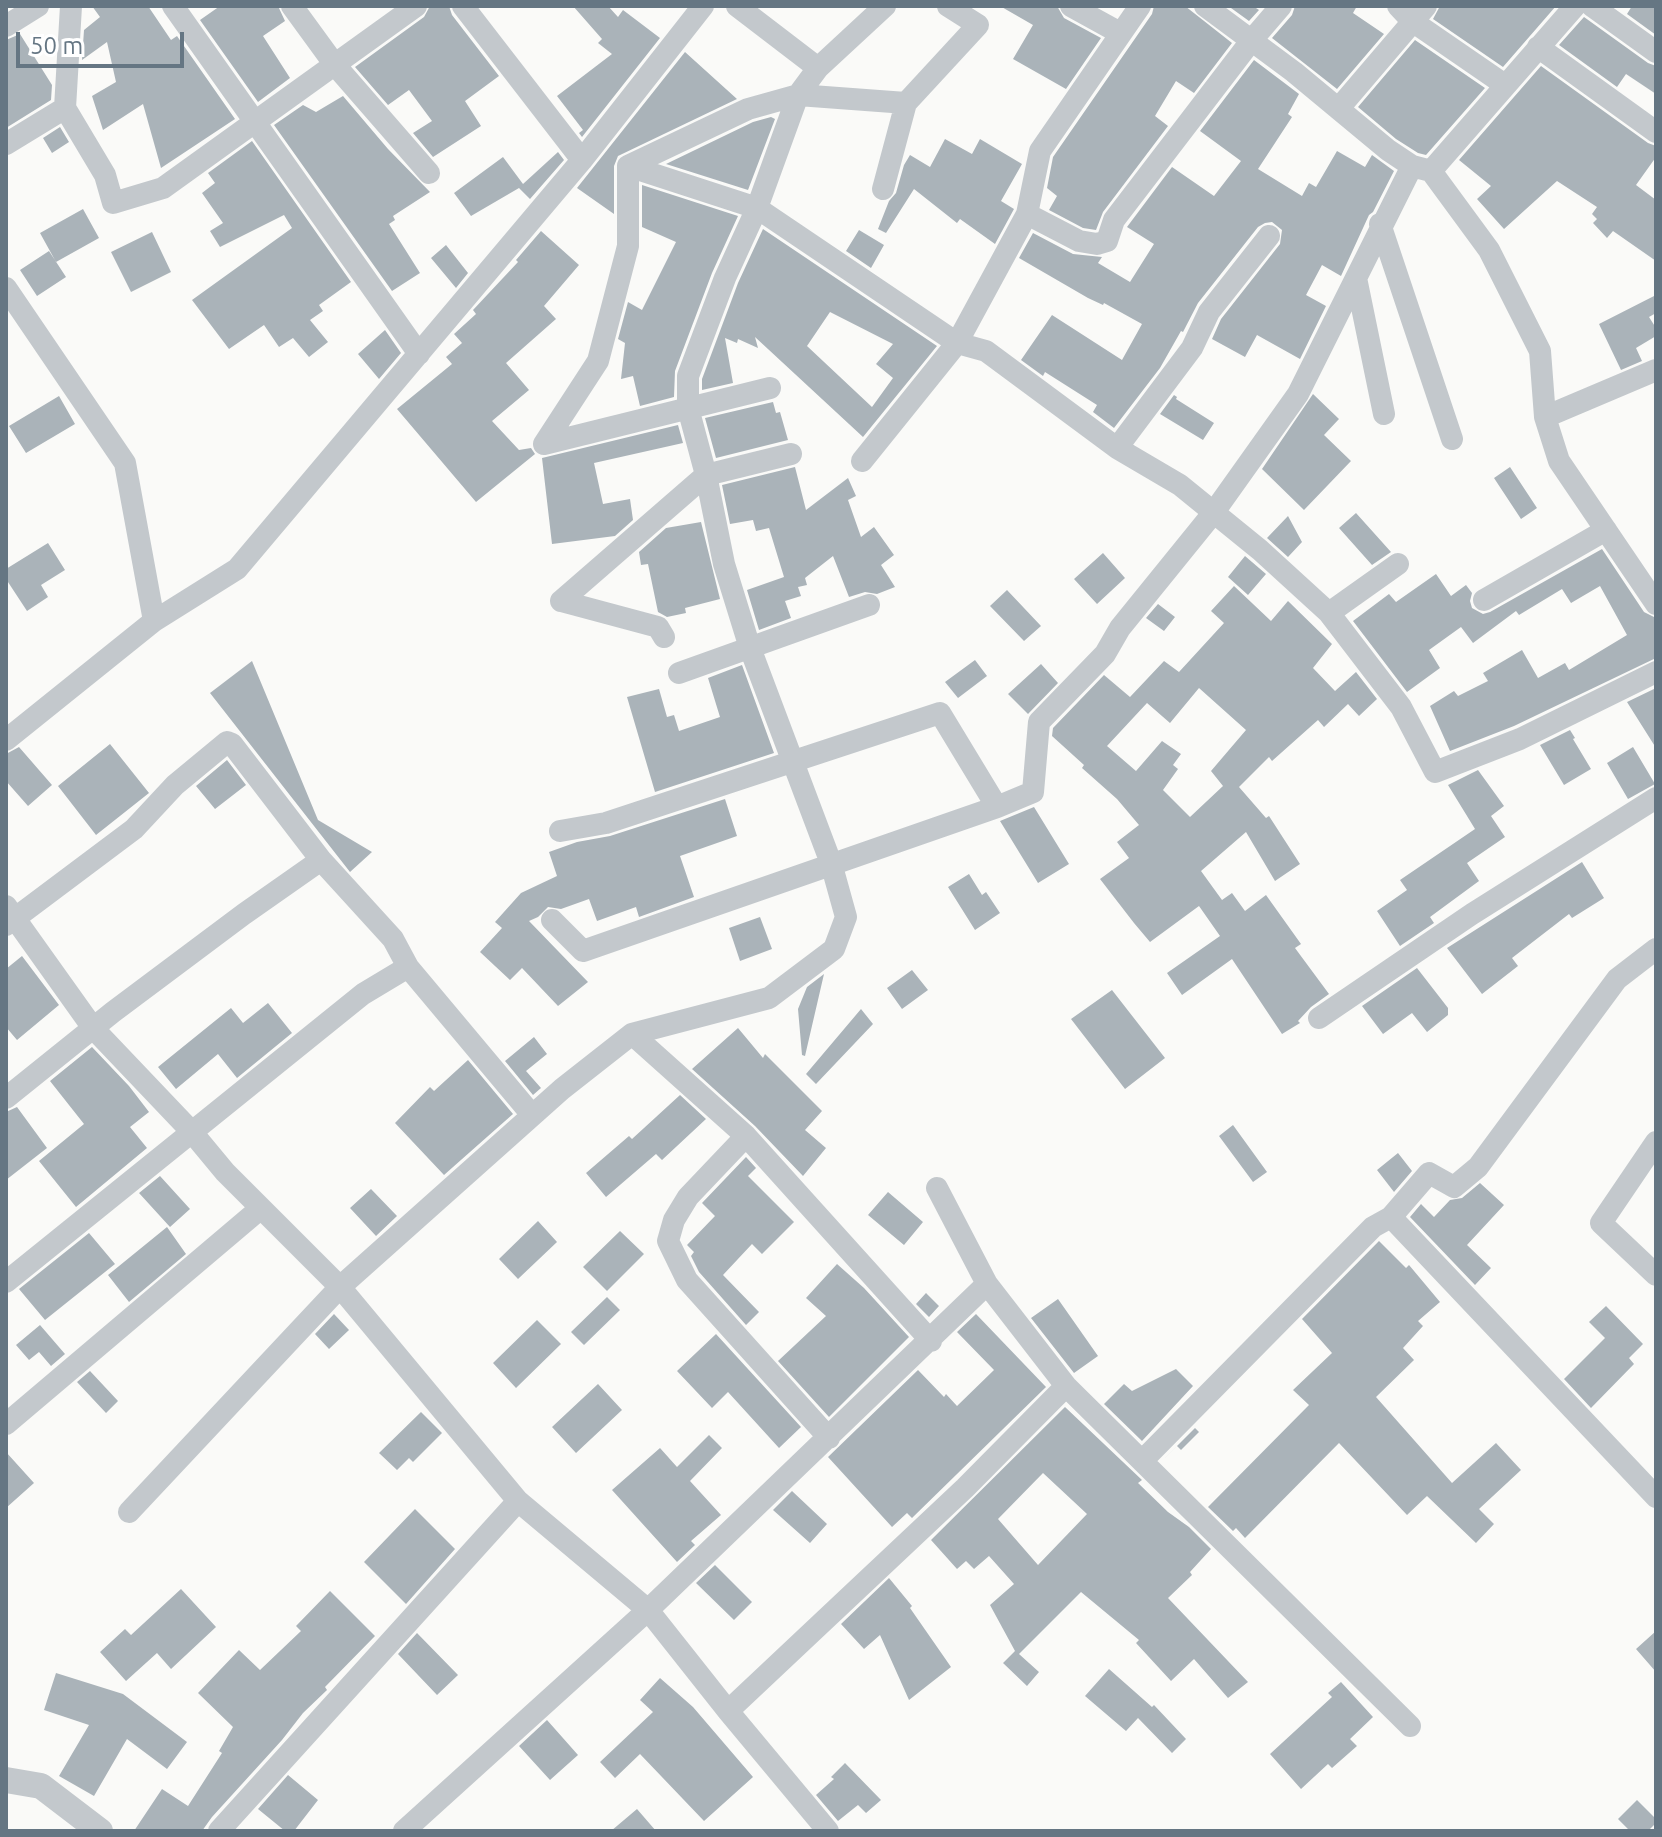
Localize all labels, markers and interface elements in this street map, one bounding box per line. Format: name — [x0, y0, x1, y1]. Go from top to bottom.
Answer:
scale bar — [20, 16, 188, 66]
text: 50 m — [30, 32, 83, 59]

